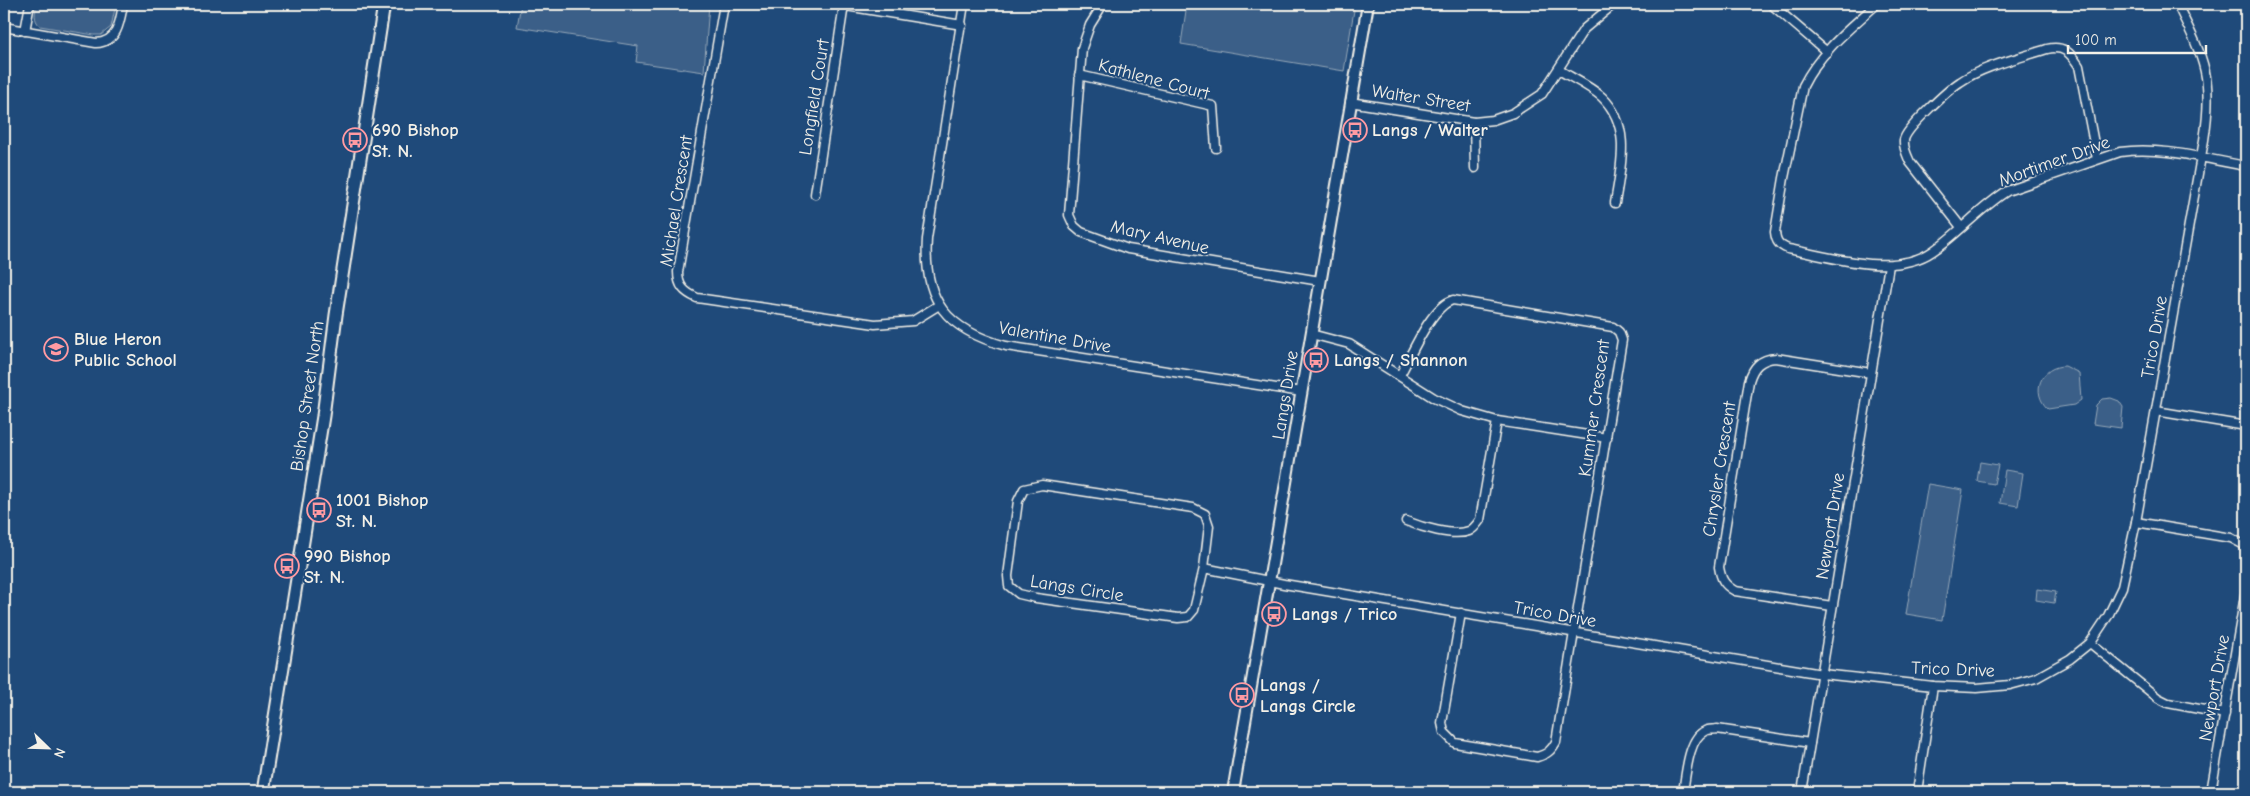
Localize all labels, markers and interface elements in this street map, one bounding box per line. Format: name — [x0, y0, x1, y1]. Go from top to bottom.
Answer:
scale bar — [2068, 22, 2205, 54]
text: 100 m — [2075, 31, 2117, 49]
street label: Longfield Court — [795, 37, 834, 157]
street label: Kathlene Court — [1096, 55, 1213, 105]
street label: Walter Street — [1370, 80, 1473, 117]
bus stop icon: Langs / Walter — [1342, 117, 1368, 143]
place label: 690 Bishop St. N. — [372, 120, 459, 162]
place label: Langs / Walter — [1372, 120, 1488, 141]
bus stop icon: 690 Bishop St. N. — [342, 127, 368, 153]
street label: Mortimer Drive — [1996, 132, 2113, 191]
street label: Michael Crescent — [656, 133, 697, 268]
street label: Mary Avenue — [1109, 216, 1211, 259]
street label: Trico Drive — [2137, 294, 2172, 380]
street label: Valentine Drive — [997, 317, 1113, 358]
street label: Bishop Street North — [287, 319, 328, 473]
place label: Blue Heron Public School — [74, 329, 177, 371]
school or university icon: Blue Heron Public School — [43, 336, 69, 362]
street label: Kummer Crescent — [1574, 337, 1615, 478]
bus stop icon: Langs / Shannon — [1303, 347, 1329, 373]
street label: Langs Drive — [1268, 349, 1303, 441]
place label: Langs / Shannon — [1334, 350, 1467, 371]
street label: Chrysler Crescent — [1698, 399, 1741, 538]
street label: Newport Drive — [1812, 471, 1849, 581]
place label: 1001 Bishop St. N. — [336, 490, 428, 532]
bus stop icon: 1001 Bishop St. N. — [306, 497, 332, 523]
place label: 990 Bishop St. N. — [304, 546, 391, 588]
bus stop icon: 990 Bishop St. N. — [274, 553, 300, 579]
street label: Langs Circle — [1029, 571, 1125, 606]
street label: Trico Drive — [1512, 597, 1598, 632]
bus stop icon: Langs / Trico — [1261, 601, 1287, 627]
place label: Langs / Trico — [1292, 604, 1397, 625]
street label: Newport Drive — [2195, 633, 2234, 743]
street label: Trico Drive — [1911, 658, 1995, 681]
place label: Langs / Langs Circle — [1260, 675, 1356, 717]
bus stop icon: Langs / Langs Circle — [1229, 682, 1255, 708]
north arrow — [22, 724, 72, 774]
text: N — [50, 745, 69, 760]

